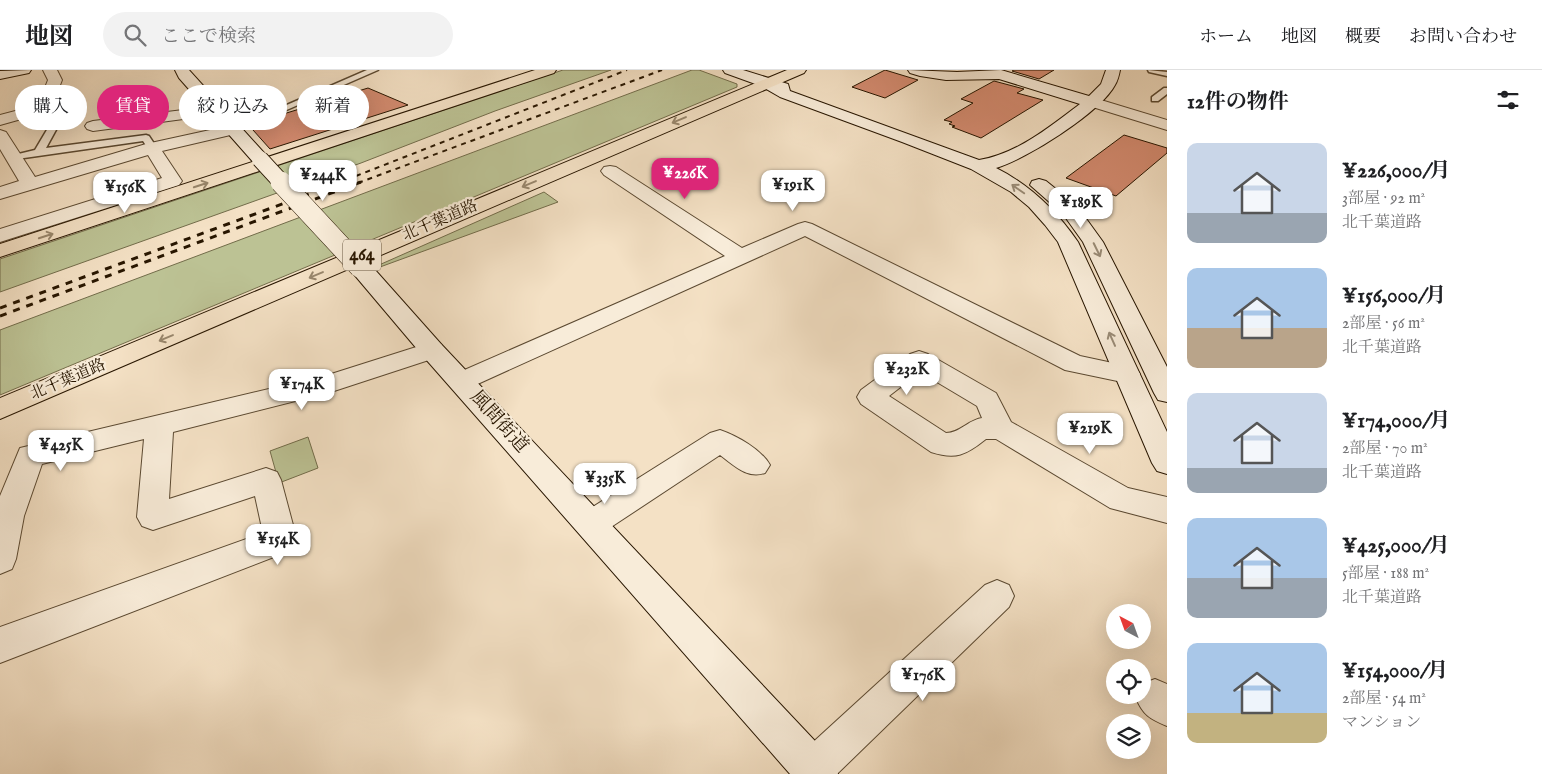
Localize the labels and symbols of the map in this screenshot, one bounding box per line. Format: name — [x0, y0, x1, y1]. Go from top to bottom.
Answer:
one-way arrow — [672, 115, 687, 125]
pin: ¥226K — [650, 158, 720, 200]
pin: ¥244K — [288, 160, 358, 202]
pin: ¥191K — [758, 170, 828, 212]
pin: ¥156K — [90, 172, 160, 214]
one-way arrow — [522, 179, 537, 189]
one-way arrow — [192, 180, 208, 189]
one-way arrow — [1011, 184, 1025, 194]
pin: ¥189K — [1046, 186, 1116, 229]
street label: 北千葉道路 — [399, 196, 481, 246]
one-way arrow — [38, 231, 54, 240]
road number: 464 — [343, 240, 381, 270]
one-way arrow — [1093, 242, 1103, 257]
one-way arrow — [309, 270, 324, 280]
one-way arrow — [1106, 332, 1116, 347]
one-way arrow — [159, 334, 174, 344]
pin: ¥232K — [872, 354, 942, 396]
street label: 北千葉道路 — [27, 355, 109, 405]
pin: ¥174K — [267, 368, 337, 411]
street label: 風間街道 — [465, 386, 533, 458]
pin: ¥219K — [1055, 412, 1125, 455]
pin: ¥425K — [26, 430, 96, 472]
pin: ¥335K — [570, 462, 640, 505]
pin: ¥154K — [243, 524, 313, 566]
north arrow — [1106, 604, 1151, 649]
pin: ¥176K — [888, 660, 958, 702]

